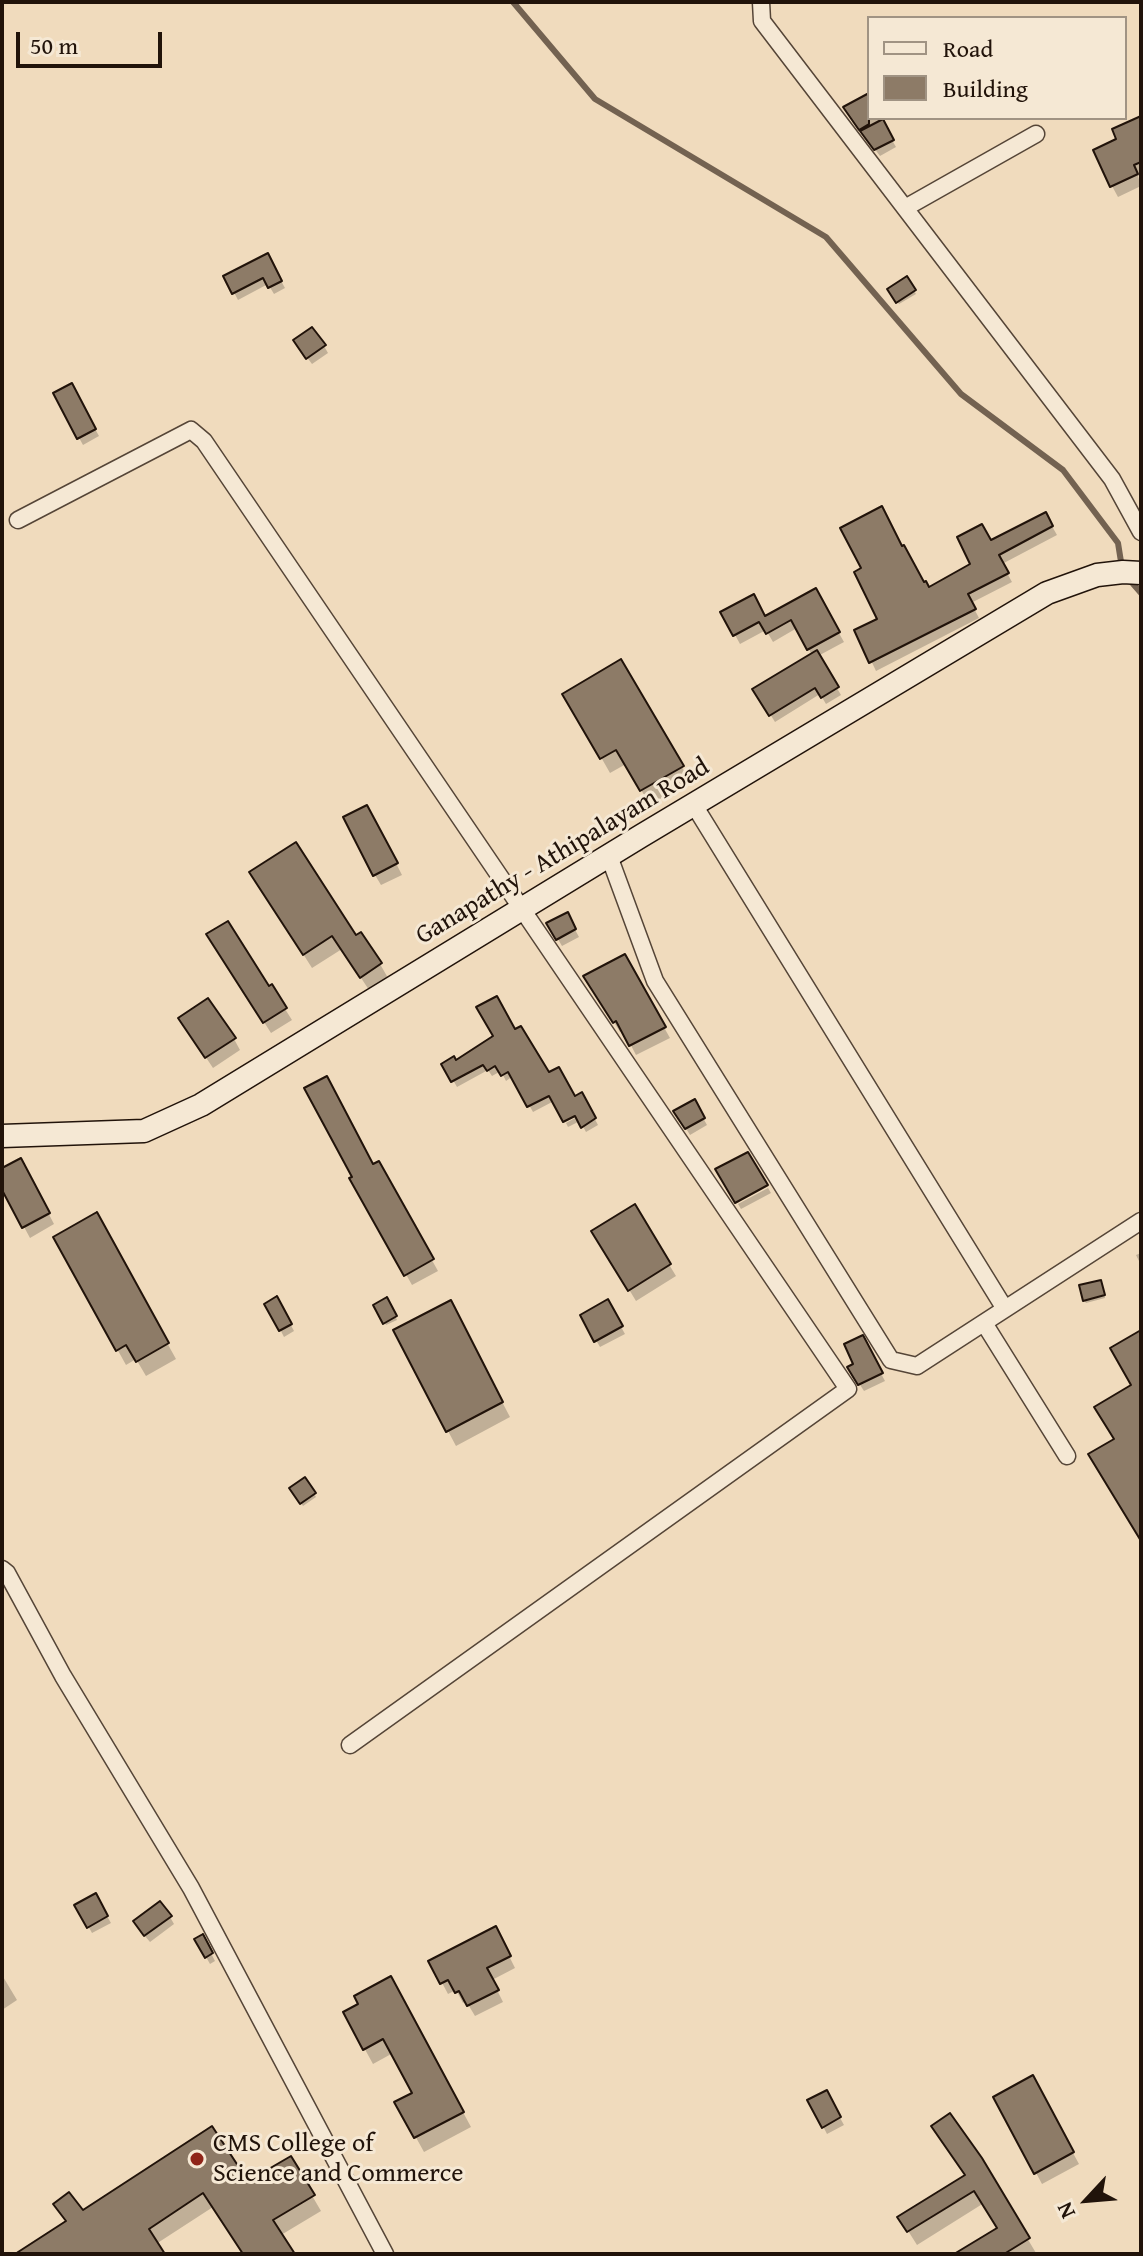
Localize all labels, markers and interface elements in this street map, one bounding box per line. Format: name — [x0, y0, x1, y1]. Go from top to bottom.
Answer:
scale bar — [20, 16, 166, 66]
legend — [867, 16, 1127, 120]
text: 50 m — [30, 28, 78, 63]
text: Road — [943, 31, 993, 66]
text: Building — [943, 71, 1028, 106]
street label: Ganapathy - Athipalayam Road — [411, 752, 715, 952]
place label: CMS College of Science and Commerce — [213, 2128, 463, 2190]
marker: CMS College of Science and Commerce — [188, 2150, 206, 2168]
north arrow — [1047, 2160, 1127, 2240]
text: N — [1048, 2197, 1083, 2224]

